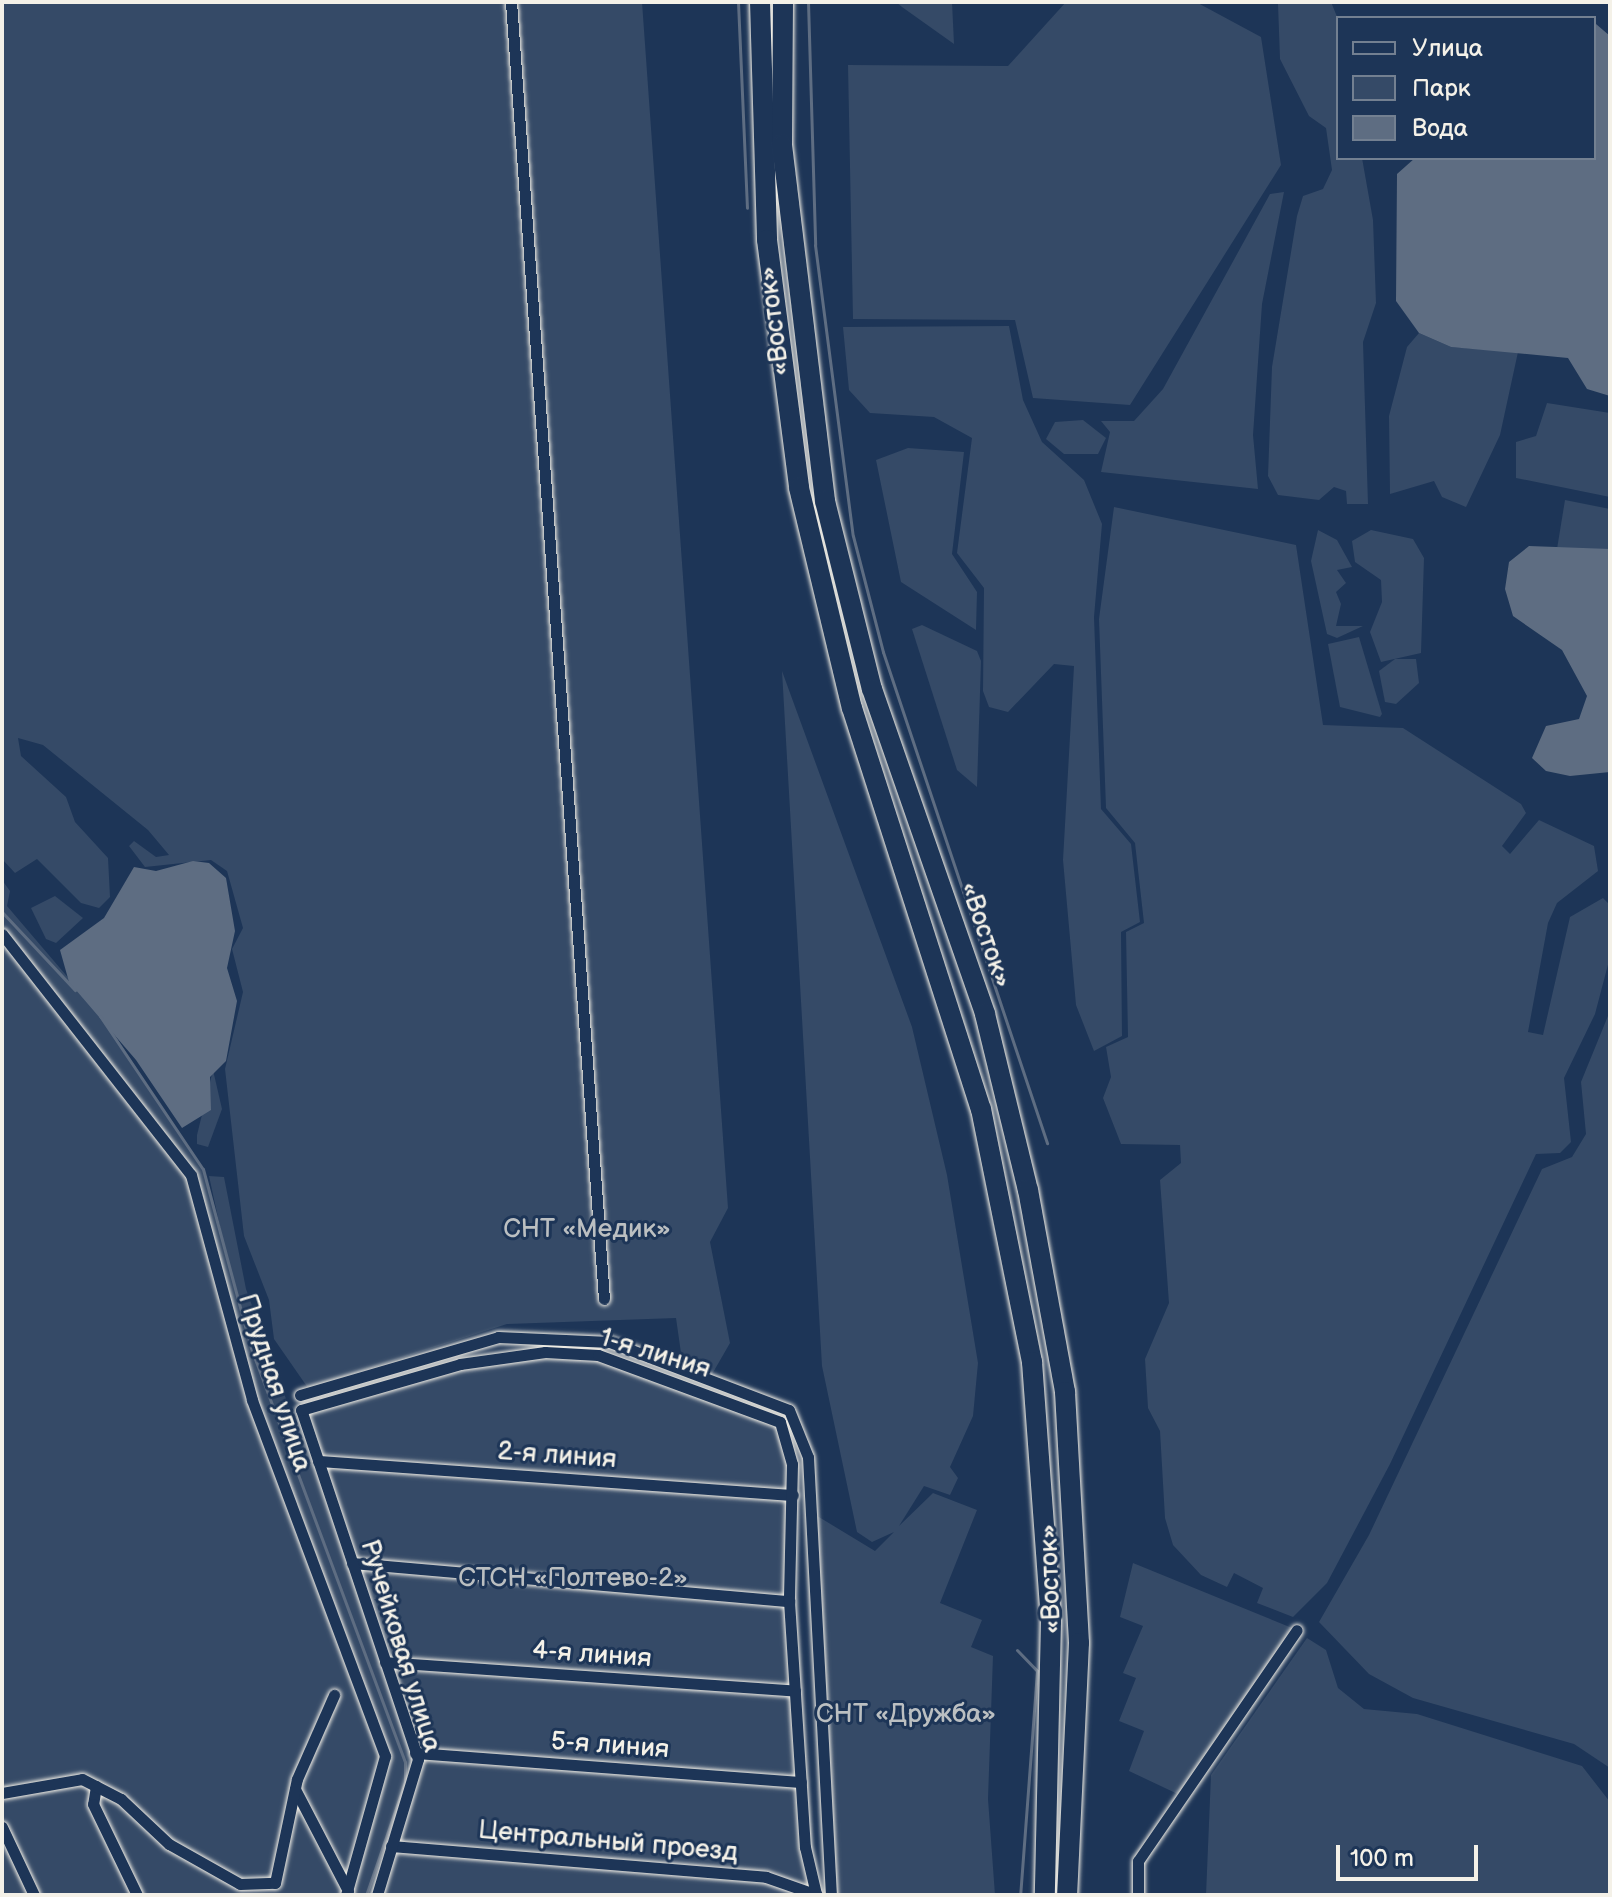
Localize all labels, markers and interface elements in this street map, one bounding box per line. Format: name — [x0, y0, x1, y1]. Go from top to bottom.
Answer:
legend — [1336, 16, 1596, 160]
text: Улица — [1412, 34, 1483, 63]
text: Парк — [1412, 74, 1470, 103]
text: Вода — [1412, 114, 1468, 143]
street label: «Восток» — [753, 264, 797, 378]
street label: «Восток» — [952, 878, 1018, 992]
park label: СНТ «Медик» — [503, 1214, 671, 1246]
street label: Прудная улица — [231, 1290, 317, 1476]
street label: 1-я линия — [596, 1322, 714, 1386]
street label: 2-я линия — [496, 1436, 618, 1476]
street label: «Восток» — [1033, 1523, 1069, 1635]
street label: Ручейковая улица — [353, 1536, 447, 1756]
park label: СТСН «Полтево-2» — [458, 1563, 688, 1595]
street label: 4-я линия — [531, 1635, 653, 1675]
park label: СНТ «Дружба» — [816, 1699, 996, 1731]
street label: 5-я линия — [550, 1726, 670, 1766]
street label: Центральный проезд — [477, 1815, 739, 1869]
scale bar — [1340, 1829, 1482, 1879]
text: 100 m — [1350, 1844, 1414, 1873]

